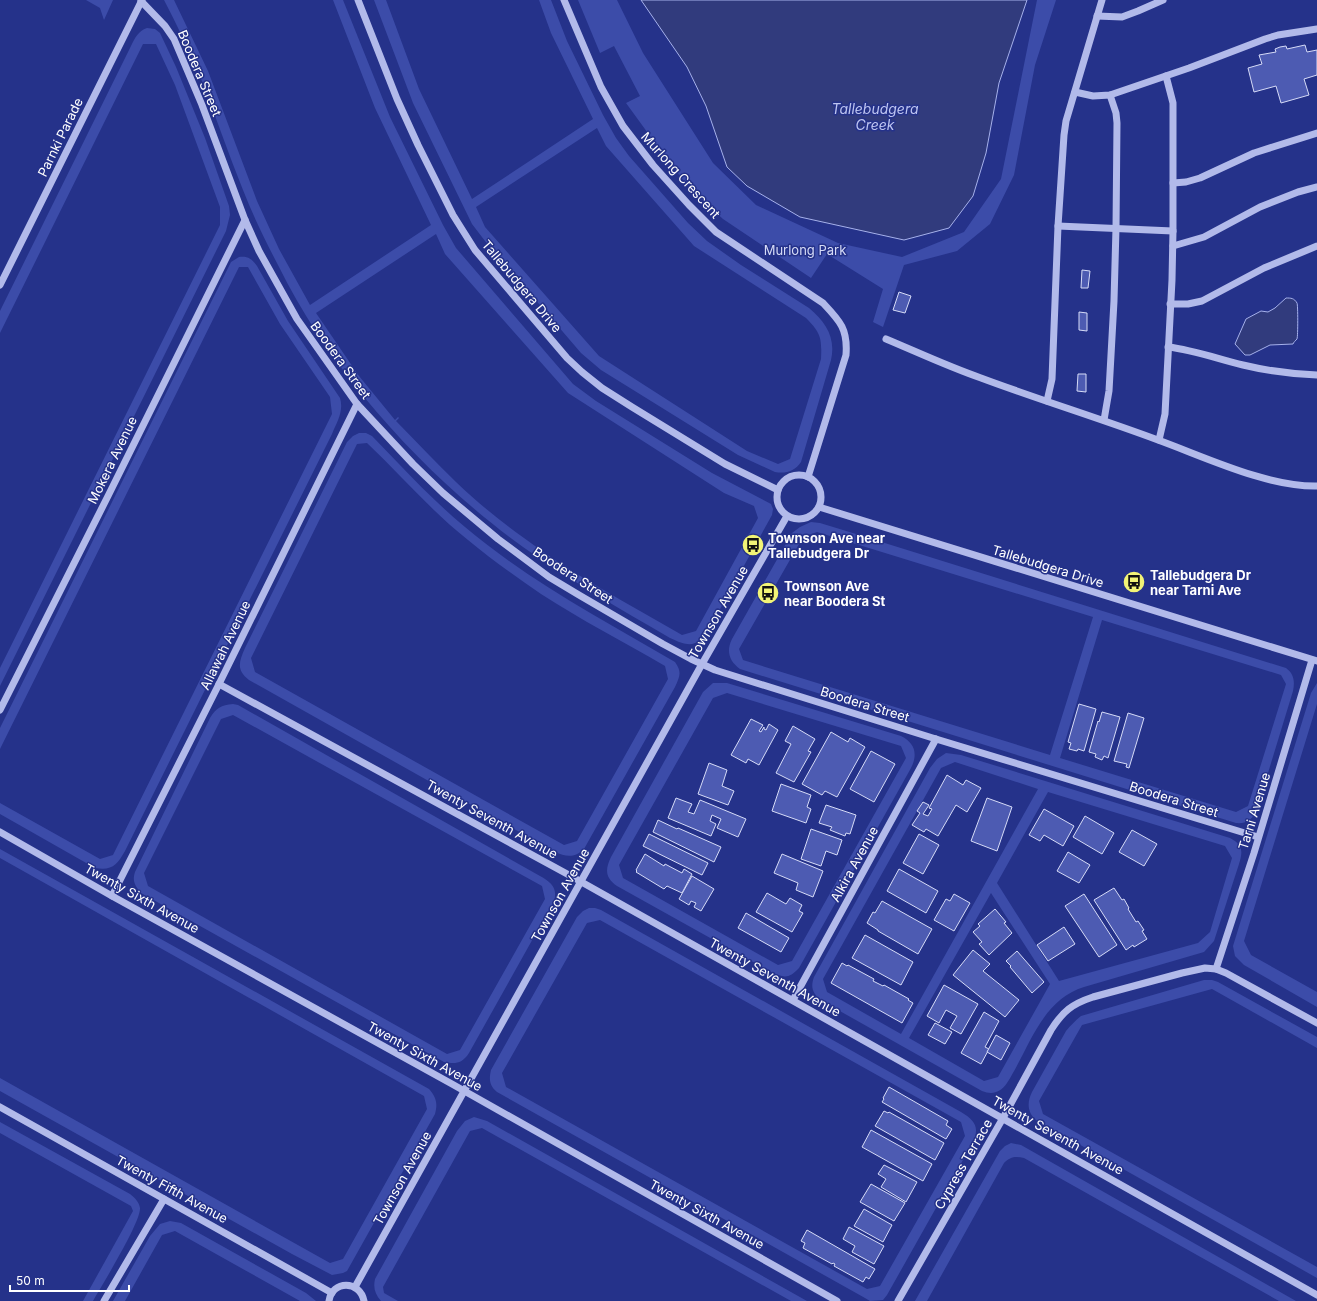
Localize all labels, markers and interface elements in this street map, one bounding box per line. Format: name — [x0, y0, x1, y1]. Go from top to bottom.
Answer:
street label: Boodera Street — [175, 27, 225, 119]
street label: Parnki Parade — [34, 95, 86, 179]
water label: Tallebudgera Creek — [831, 100, 919, 133]
street label: Murlong Crescent — [638, 129, 724, 221]
street label: Tallebudgera Drive — [479, 236, 565, 336]
park label: Murlong Park — [764, 242, 846, 258]
street label: Boodera Street — [307, 318, 375, 402]
street label: Mokera Avenue — [84, 414, 140, 506]
place label: Townson Ave near Tallebudgera Dr — [768, 530, 886, 561]
bus stop icon: Townson Ave near Tallebudgera Dr — [740, 532, 766, 558]
street label: Tallebudgera Drive — [990, 541, 1106, 591]
street label: Boodera Street — [530, 543, 616, 607]
street label: Townson Avenue — [685, 563, 751, 661]
place label: Tallebudgera Dr near Tarni Ave — [1150, 567, 1252, 598]
bus stop icon: Tallebudgera Dr near Tarni Ave — [1121, 569, 1147, 595]
place label: Townson Ave near Boodera St — [784, 578, 886, 609]
bus stop icon: Townson Ave near Boodera St — [755, 580, 781, 606]
street label: Allawah Avenue — [196, 598, 254, 692]
street label: Boodera Street — [819, 683, 911, 725]
street label: Tarni Avenue — [1235, 770, 1273, 852]
street label: Twenty Seventh Avenue — [423, 776, 561, 862]
street label: Boodera Street — [1128, 778, 1220, 820]
street label: Alkira Avenue — [827, 823, 881, 905]
street label: Townson Avenue — [528, 845, 592, 945]
street label: Twenty Sixth Avenue — [82, 860, 202, 936]
street label: Twenty Seventh Avenue — [706, 934, 844, 1020]
street label: Twenty Sixth Avenue — [365, 1018, 485, 1094]
street label: Twenty Seventh Avenue — [989, 1092, 1127, 1178]
street label: Cypress Terrace — [931, 1116, 995, 1212]
street label: Townson Avenue — [370, 1128, 434, 1228]
street label: Twenty Fifth Avenue — [113, 1152, 231, 1226]
street label: Twenty Sixth Avenue — [647, 1176, 767, 1252]
scale bar — [10, 1267, 129, 1293]
text: 50 m — [16, 1273, 45, 1288]

